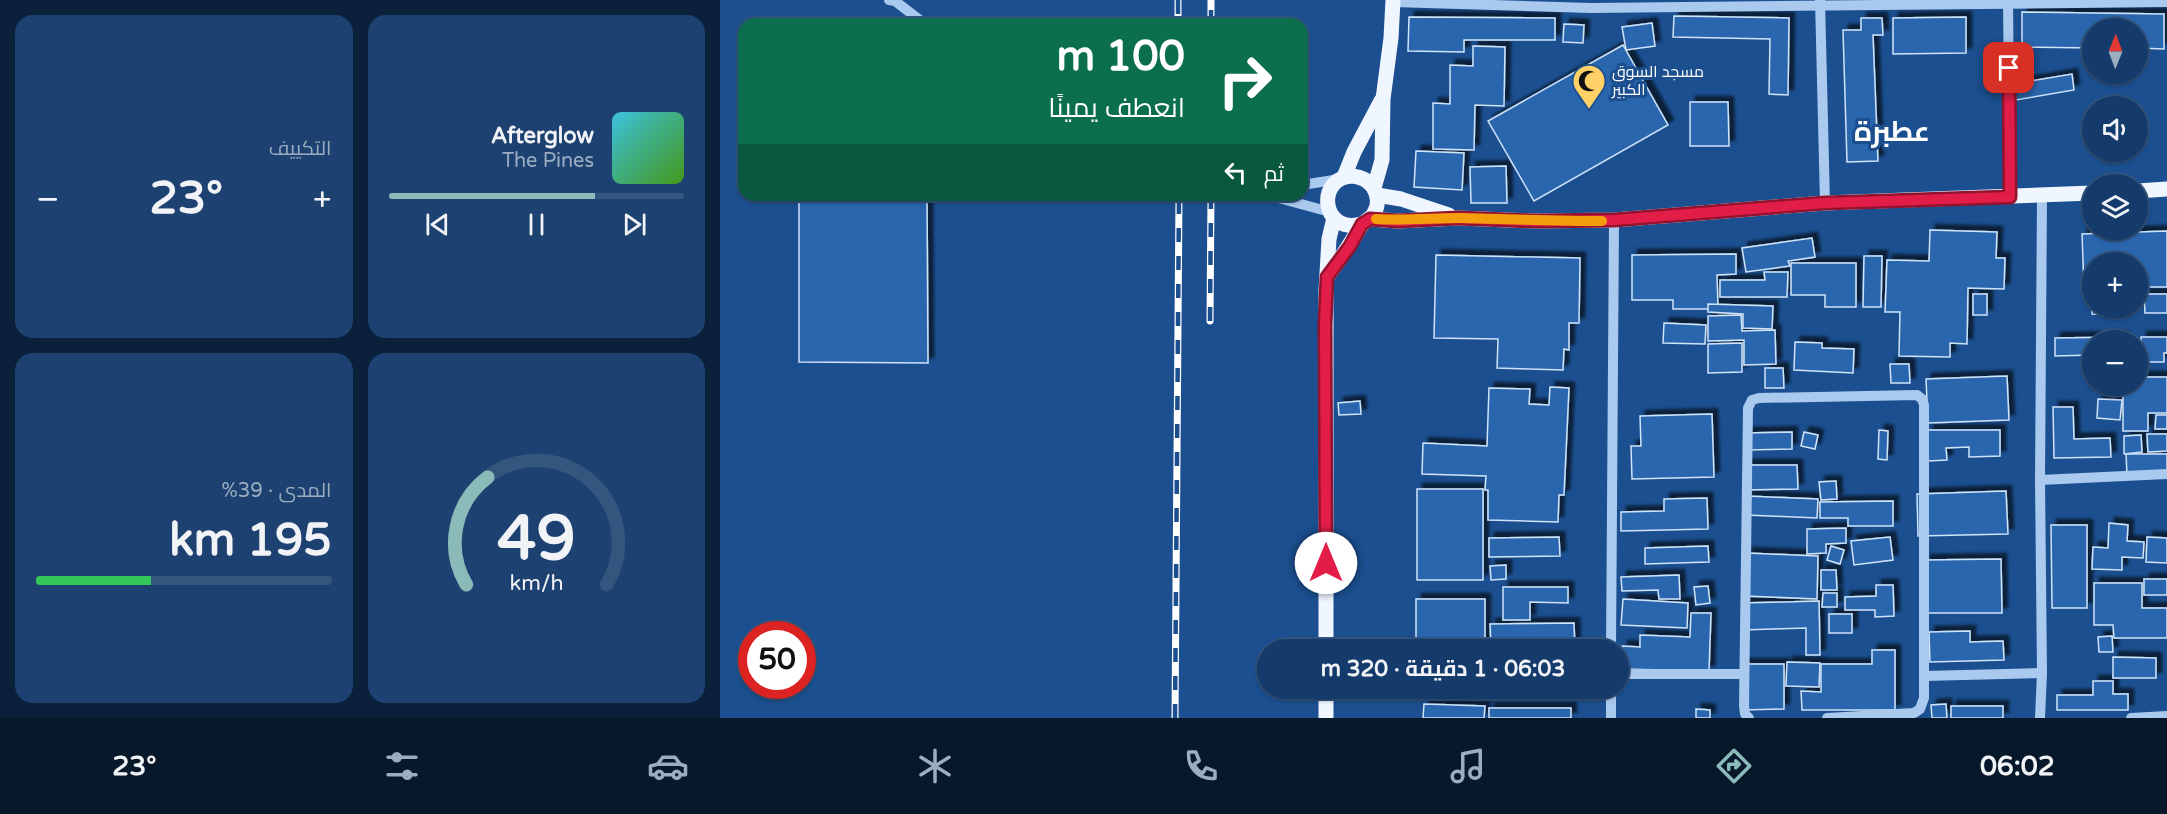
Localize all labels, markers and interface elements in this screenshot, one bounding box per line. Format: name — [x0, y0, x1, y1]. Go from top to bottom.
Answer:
north arrow — [2082, 18, 2148, 84]
map controls — [2082, 18, 2148, 396]
text: 100 m — [1056, 31, 1185, 82]
icon: right — [1206, 42, 1284, 120]
pin — [1983, 42, 2034, 93]
icon: arrive — [1992, 51, 2025, 84]
place label: مسجد السوق الكبير — [1611, 62, 1704, 100]
mosque icon: مسجد السوق الكبير — [1571, 63, 1607, 110]
text: انعطف يمينًا — [1048, 92, 1185, 125]
button: sound — [2082, 96, 2148, 162]
district label: عطبرة — [1854, 115, 1930, 149]
text: Afterglow — [491, 123, 594, 149]
text: التكييف — [269, 137, 332, 161]
text: The Pines — [502, 149, 594, 173]
icon: left — [1219, 156, 1252, 189]
text: ثم — [1264, 161, 1284, 187]
text: 23° — [149, 172, 223, 226]
button: layers — [2082, 174, 2148, 240]
text: − — [36, 180, 60, 219]
text: + — [313, 180, 331, 219]
icon: previous — [421, 208, 454, 241]
icon: pause — [520, 208, 553, 241]
icon: next — [618, 208, 651, 241]
button: + — [2082, 252, 2148, 318]
button: − — [2082, 330, 2148, 396]
text: المدى · 39% — [221, 479, 332, 503]
text: 49 — [497, 502, 575, 577]
text: 195 km — [169, 514, 332, 568]
position arrow — [1294, 531, 1358, 595]
text: km/h — [509, 570, 563, 596]
speed limit sign: 50 — [738, 621, 816, 699]
text: 06:03 · 1 دقيقة · 320 m — [1321, 656, 1565, 682]
icon: filters — [381, 745, 423, 787]
icon: car — [647, 745, 689, 787]
icon: climate — [914, 745, 956, 787]
icon: phone — [1180, 745, 1222, 787]
icon: music — [1447, 745, 1489, 787]
icon: directions — [1713, 745, 1755, 787]
text: 23° — [112, 750, 156, 783]
text: 06:02 — [1980, 750, 2055, 783]

